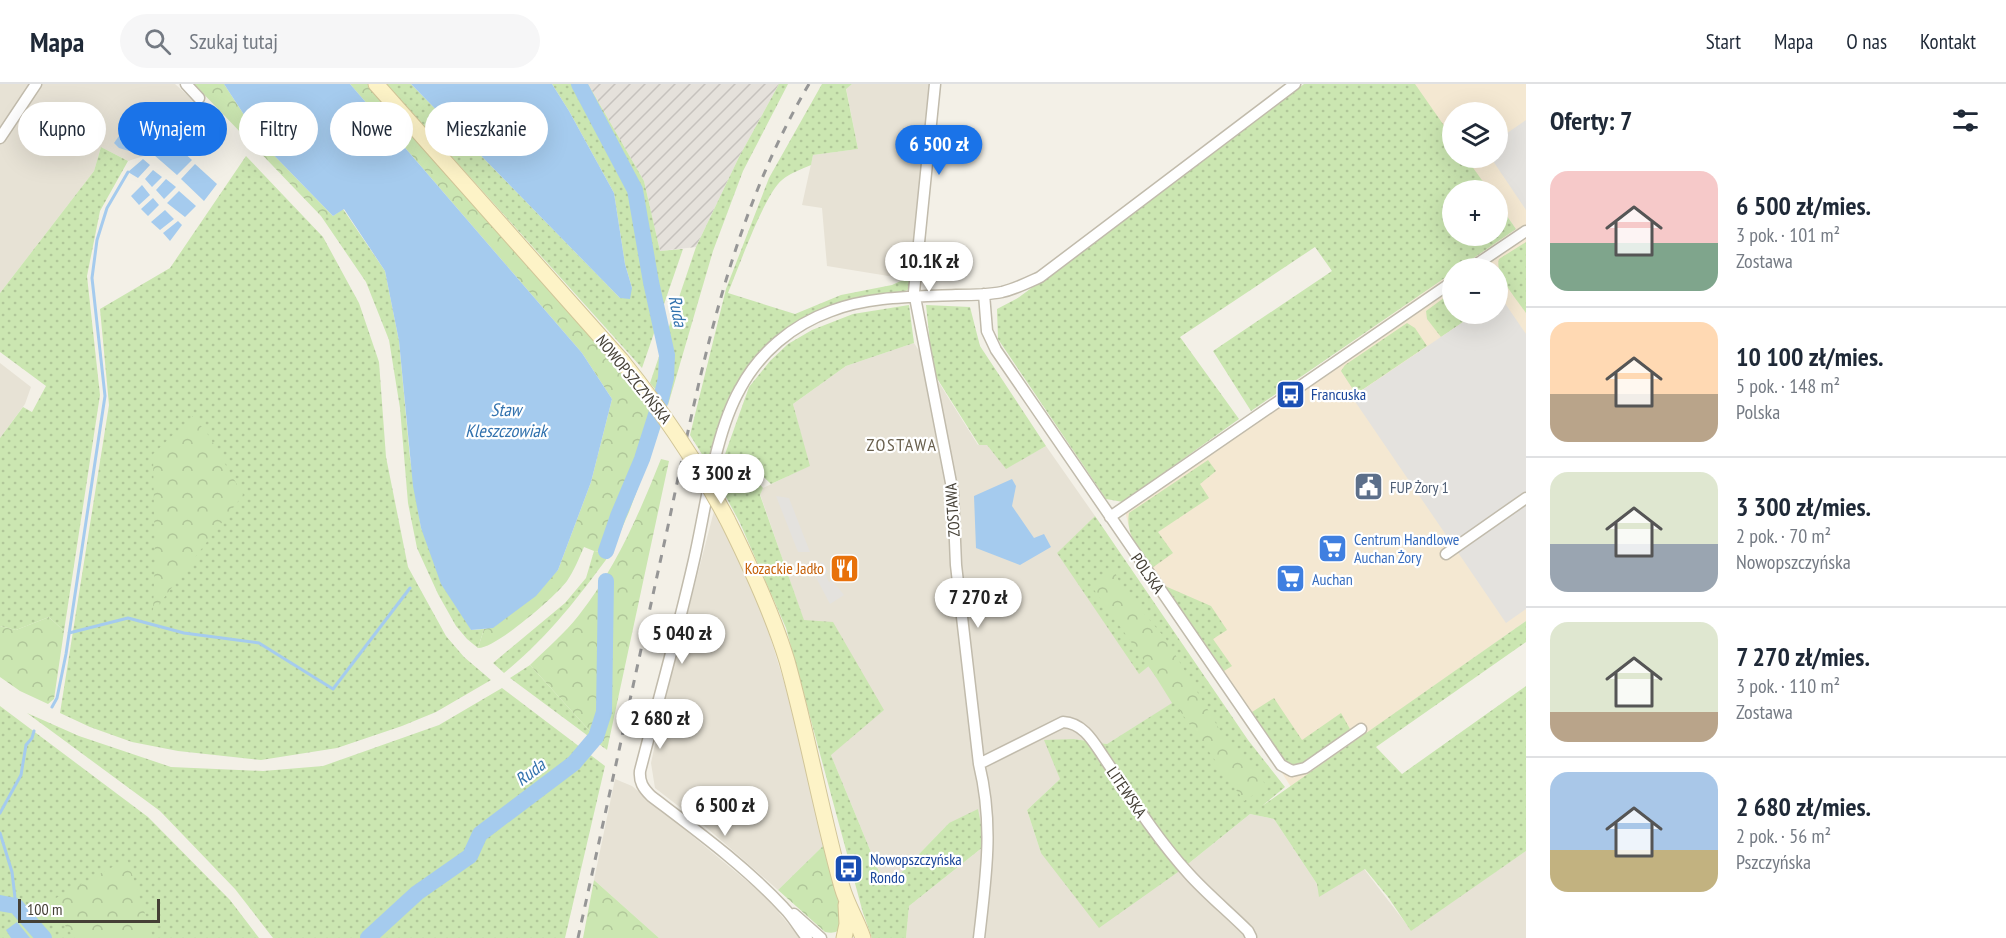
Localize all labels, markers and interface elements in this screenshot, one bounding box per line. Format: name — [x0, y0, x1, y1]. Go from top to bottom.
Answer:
search box — [120, 14, 540, 68]
text: Mapa — [30, 23, 84, 60]
icon: search — [141, 25, 174, 58]
text: Szukaj tutaj — [189, 27, 278, 55]
text: Start — [1706, 28, 1741, 55]
text: Mapa — [1774, 28, 1813, 55]
text: O nas — [1846, 28, 1887, 55]
text: Kontakt — [1920, 28, 1976, 55]
chip: Kupno — [18, 102, 106, 156]
chip: Wynajem — [118, 102, 227, 156]
chip: Filtry — [239, 102, 318, 156]
chip: Nowe — [330, 102, 413, 156]
chip: Mieszkanie — [425, 102, 548, 156]
map controls — [1442, 102, 1508, 324]
button: layers — [1442, 102, 1508, 168]
text: Oferty: 7 — [1550, 104, 1632, 137]
icon: filters — [1949, 104, 1982, 137]
pin: 6 500 zł — [877, 125, 1001, 176]
text: 6 500 zł — [909, 131, 969, 157]
button: + — [1442, 180, 1508, 246]
text: 6 500 zł/mies. — [1736, 189, 1871, 222]
icon: home — [1598, 195, 1670, 267]
text: 3 pok. · 101 m² — [1736, 222, 1840, 248]
pin: 10.1K zł — [867, 242, 991, 293]
text: 10.1K zł — [899, 248, 959, 274]
text: Zostawa — [1736, 248, 1793, 274]
button: − — [1442, 258, 1508, 324]
water label: Ruda — [664, 293, 692, 329]
street label: NOWOPSZCZYŃSKA — [592, 331, 676, 428]
text: 10 100 zł/mies. — [1736, 340, 1884, 373]
icon: home — [1598, 346, 1670, 418]
text: 5 pok. · 148 m² — [1736, 373, 1840, 399]
bus stop icon: Francuska — [1274, 378, 1306, 410]
place label: Francuska — [1311, 384, 1366, 404]
water label: Staw Kleszczowiak — [465, 398, 549, 442]
text: Polska — [1736, 399, 1780, 425]
district label: ZOSTAWA — [867, 433, 937, 456]
pin: 3 300 zł — [659, 454, 783, 505]
text: 3 300 zł — [691, 460, 751, 486]
public building icon: FUP Żory 1 — [1353, 471, 1385, 503]
place label: FUP Żory 1 — [1390, 477, 1449, 497]
street label: ZOSTAWA — [940, 482, 964, 537]
text: 3 300 zł/mies. — [1736, 490, 1871, 523]
icon: home — [1598, 496, 1670, 568]
text: 2 pok. · 70 m² — [1736, 523, 1831, 549]
place label: Centrum Handlowe Auchan Żory — [1354, 529, 1459, 567]
supermarket icon: Centrum Handlowe Auchan Żory — [1317, 532, 1349, 564]
street label: POLSKA — [1127, 549, 1169, 597]
text: Nowopszczyńska — [1736, 549, 1851, 575]
restaurant icon: Kozackie Jadło — [829, 552, 861, 584]
place label: Kozackie Jadło — [745, 558, 824, 578]
supermarket icon: Auchan — [1275, 563, 1307, 595]
place label: Auchan — [1312, 569, 1353, 589]
pin: 7 270 zł — [916, 578, 1040, 629]
text: 7 270 zł — [949, 584, 1007, 610]
pin: 5 040 zł — [620, 614, 744, 665]
text: 5 040 zł — [652, 620, 712, 646]
text: 7 270 zł/mies. — [1736, 640, 1870, 673]
icon: home — [1598, 646, 1670, 718]
text: 3 pok. · 110 m² — [1736, 673, 1840, 699]
pin: 2 680 zł — [598, 699, 722, 750]
text: Zostawa — [1736, 699, 1793, 725]
text: 2 680 zł — [630, 705, 690, 731]
water label: Ruda — [511, 753, 550, 791]
street label: LITEWSKA — [1103, 763, 1151, 822]
pin: 6 500 zł — [663, 786, 787, 837]
text: 2 680 zł/mies. — [1736, 790, 1871, 823]
text: 6 500 zł — [695, 792, 755, 818]
icon: home — [1598, 796, 1670, 868]
text: 2 pok. · 56 m² — [1736, 823, 1831, 849]
place label: Nowopszczyńska Rondo — [870, 849, 962, 887]
text: Pszczyńska — [1736, 849, 1811, 875]
bus stop icon: Nowopszczyńska Rondo — [833, 852, 865, 884]
scale bar — [18, 896, 160, 924]
text: 100 m — [27, 899, 62, 919]

